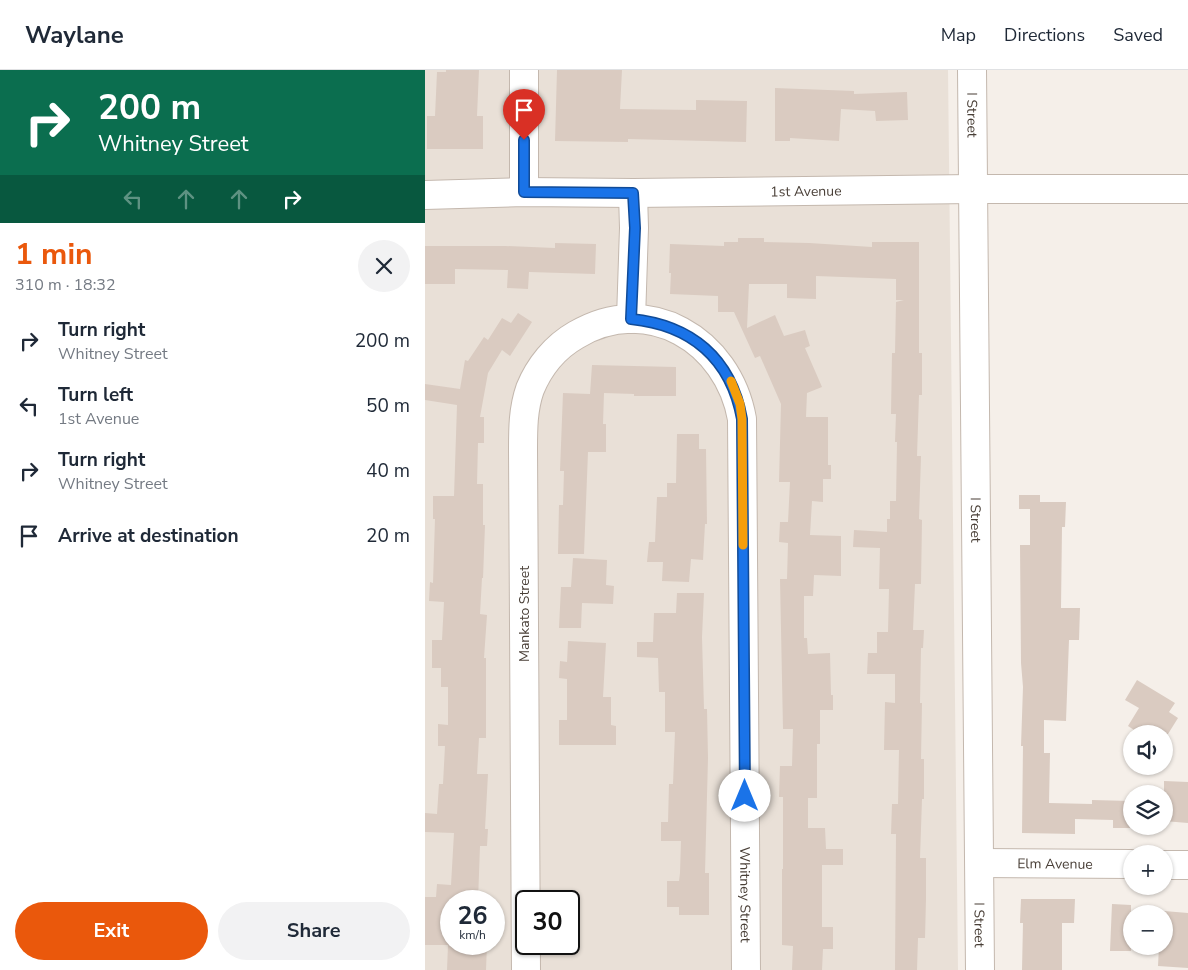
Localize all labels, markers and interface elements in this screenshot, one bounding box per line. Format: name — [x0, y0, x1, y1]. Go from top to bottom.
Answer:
text: Waylane — [25, 19, 124, 51]
text: Map — [941, 23, 976, 47]
text: Directions — [1004, 23, 1085, 47]
text: Saved — [1113, 23, 1163, 47]
text: 200 m — [98, 84, 201, 131]
pin — [503, 89, 545, 140]
icon: right — [15, 90, 80, 155]
street label: I Street — [962, 92, 982, 138]
icon: arrive — [510, 96, 538, 124]
text: Whitney Street — [98, 129, 249, 159]
street label: 1st Avenue — [770, 182, 842, 201]
icon: left — [119, 185, 147, 213]
icon: ahead — [172, 185, 200, 213]
icon: ahead — [225, 185, 253, 213]
icon: right — [278, 185, 306, 213]
text: 1 min — [15, 234, 93, 275]
button: close — [358, 240, 410, 292]
text: 310 m · 18:32 — [15, 274, 116, 296]
text: Turn right — [58, 317, 145, 343]
icon: right — [15, 327, 43, 355]
text: 200 m — [355, 328, 410, 354]
text: Whitney Street — [58, 343, 168, 365]
text: Turn left — [58, 382, 133, 408]
icon: left — [15, 392, 43, 420]
text: 50 m — [366, 393, 410, 419]
text: 1st Avenue — [58, 408, 139, 430]
text: Turn right — [58, 447, 145, 473]
icon: right — [15, 457, 43, 485]
text: 40 m — [366, 458, 410, 484]
text: Whitney Street — [58, 473, 168, 495]
street label: I Street — [966, 497, 985, 543]
icon: arrive — [15, 522, 43, 550]
text: Arrive at destination — [58, 523, 239, 549]
text: 20 m — [366, 523, 410, 549]
street label: Mankato Street — [515, 566, 534, 662]
map controls — [1123, 725, 1173, 955]
button: sound — [1123, 725, 1173, 775]
position arrow — [718, 769, 770, 821]
button: layers — [1123, 785, 1173, 835]
button: + — [1123, 845, 1173, 895]
street label: Whitney Street — [735, 847, 755, 943]
street label: Elm Avenue — [1017, 854, 1093, 874]
speed limit sign: 30 — [515, 890, 580, 955]
text: 26 — [457, 899, 488, 933]
button: Exit — [15, 902, 208, 960]
button: Share — [218, 902, 410, 960]
street label: I Street — [969, 902, 989, 948]
button: − — [1123, 905, 1173, 955]
text: km/h — [459, 927, 486, 943]

